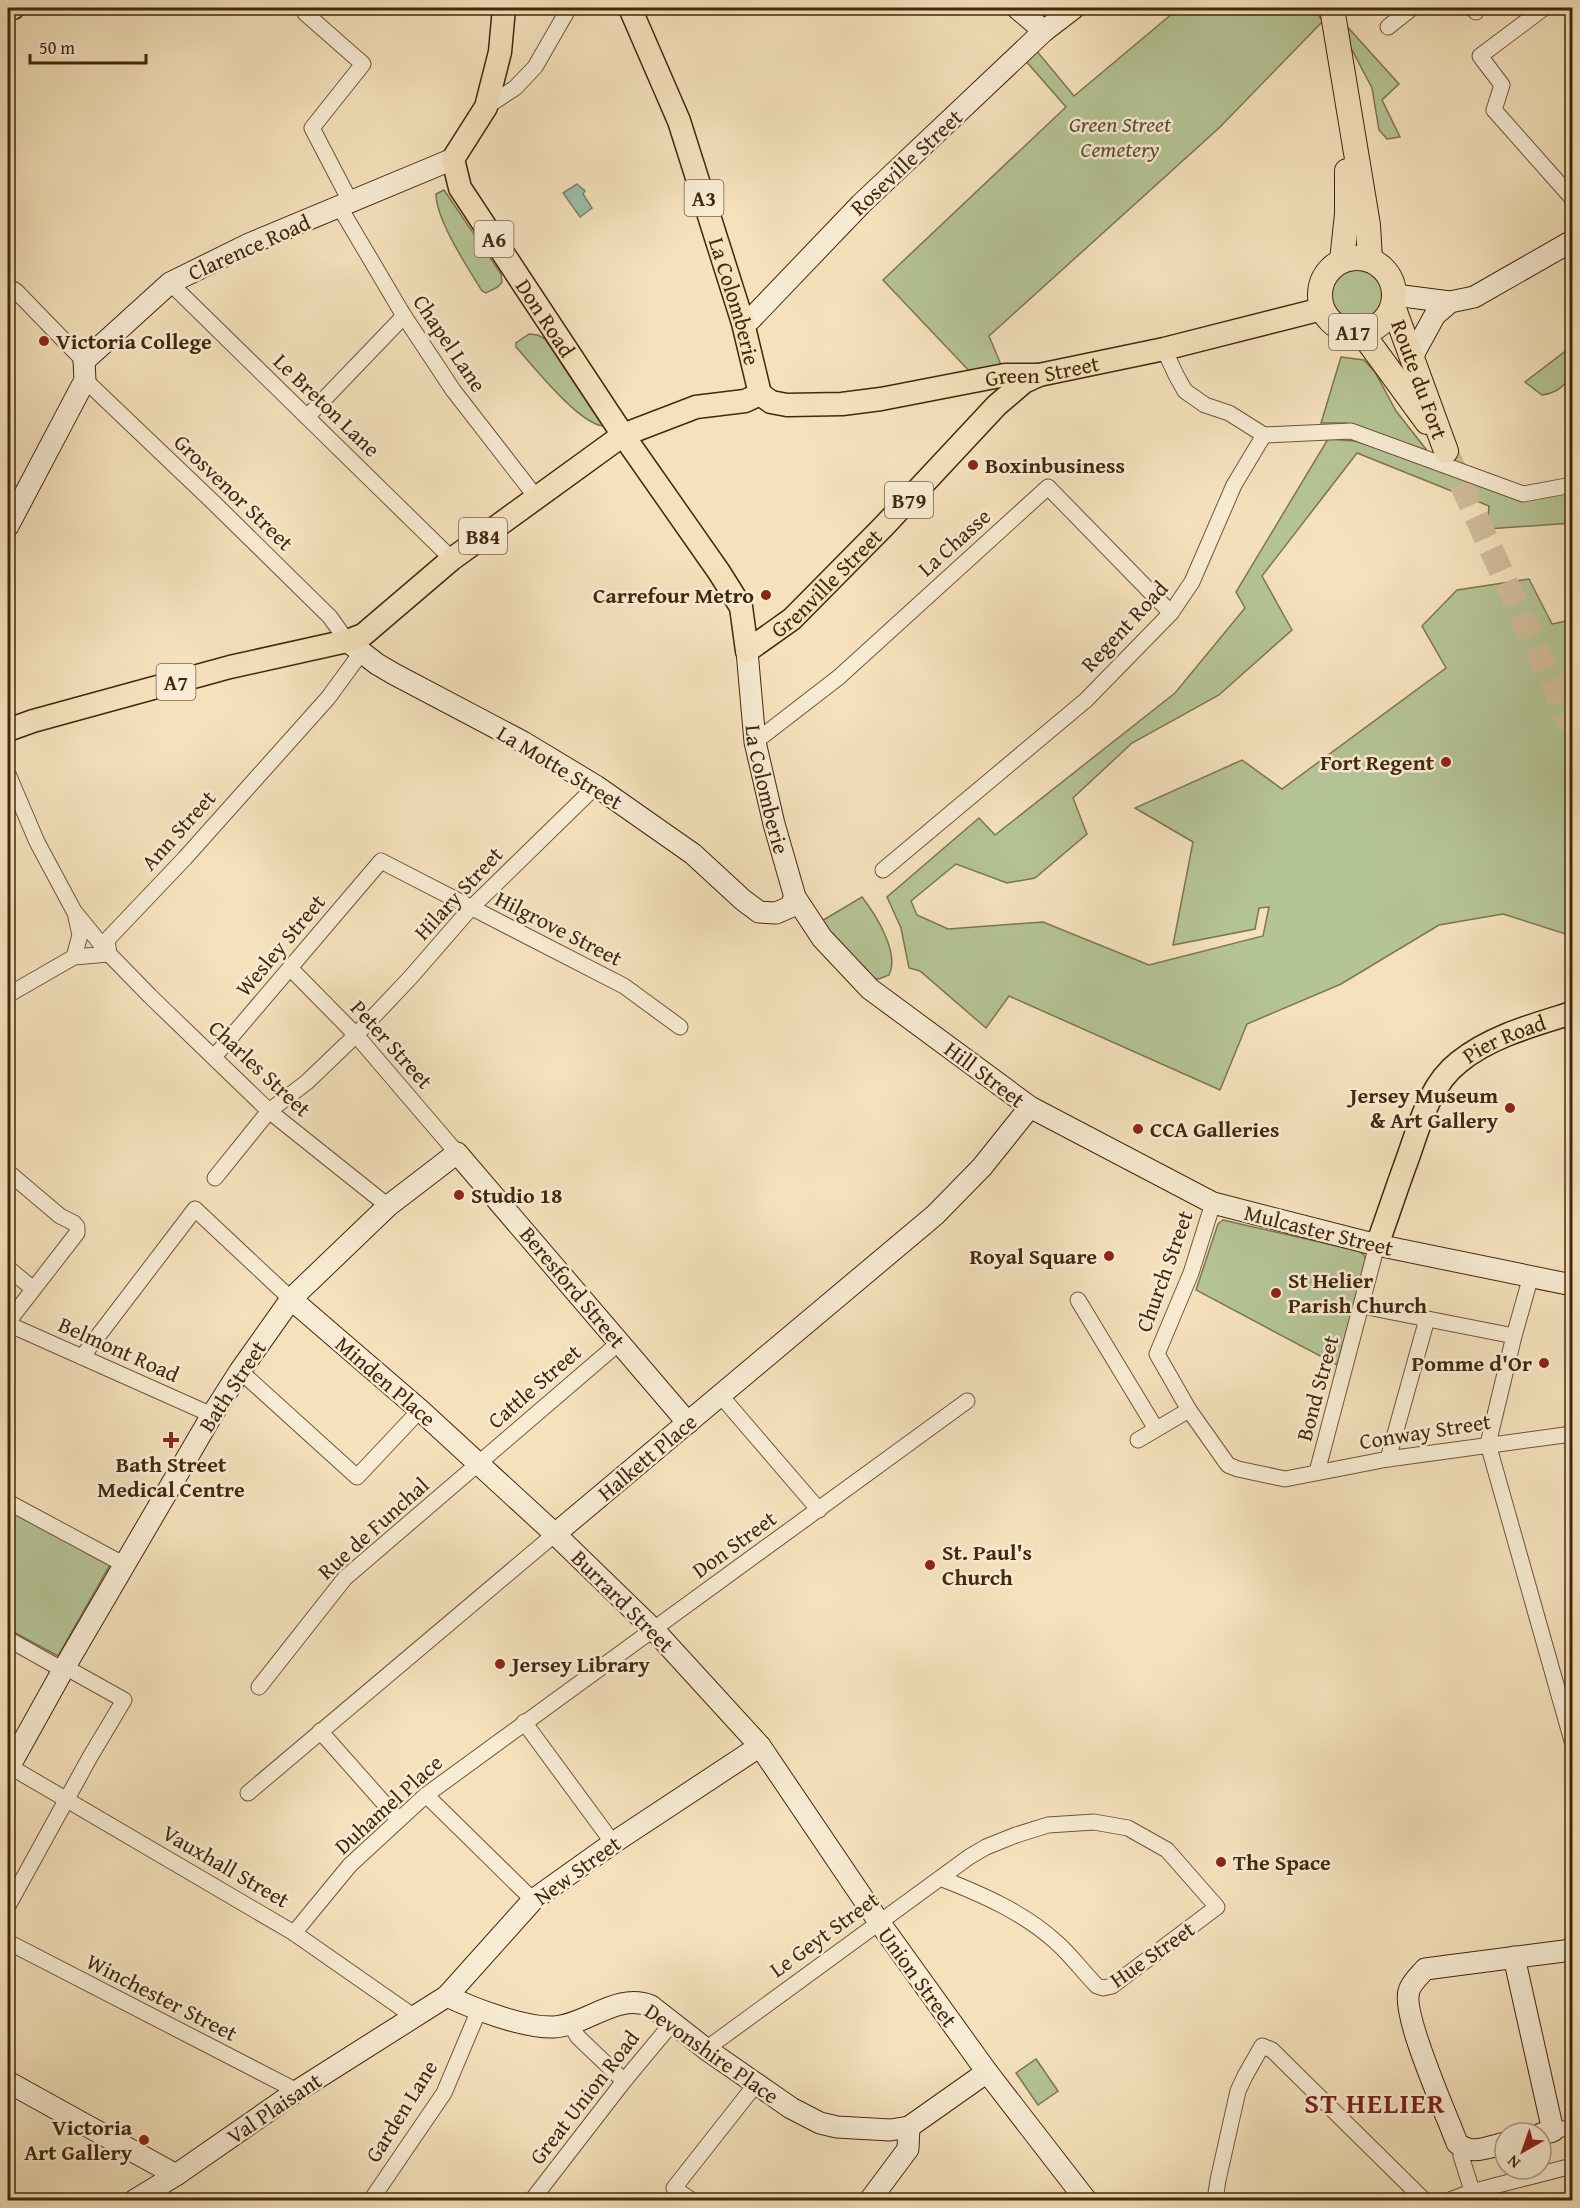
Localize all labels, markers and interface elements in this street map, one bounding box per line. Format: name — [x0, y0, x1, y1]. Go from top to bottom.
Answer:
scale bar — [30, 27, 146, 65]
text: 50 m — [39, 34, 75, 61]
street label: Roseville Street — [843, 101, 969, 223]
park label: Green Street Cemetery — [1069, 108, 1172, 165]
road number: A3 — [684, 180, 724, 216]
street label: Clarence Road — [183, 206, 316, 288]
road number: A6 — [474, 221, 514, 257]
street label: La Colomberie — [701, 233, 769, 368]
street label: Don Road — [508, 272, 583, 364]
street label: Chapel Lane — [405, 288, 495, 398]
road number: A17 — [1329, 314, 1377, 350]
street label: Route du Fort — [1383, 315, 1456, 444]
place label: Victoria College — [56, 325, 212, 357]
marker: Victoria College — [37, 334, 51, 348]
street label: Le Breton Lane — [266, 346, 388, 464]
street label: Green Street — [982, 347, 1102, 395]
street label: Grosvenor Street — [167, 426, 301, 558]
place label: Boxinbusiness — [985, 449, 1125, 481]
marker: Boxinbusiness — [966, 458, 980, 472]
road number: B79 — [885, 482, 933, 518]
street label: La Chasse — [910, 501, 998, 583]
road number: B84 — [459, 518, 507, 554]
street label: Grenville Street — [764, 521, 889, 645]
street label: Regent Road — [1073, 573, 1175, 679]
place label: Carrefour Metro — [593, 579, 754, 611]
marker: Carrefour Metro — [759, 588, 773, 602]
road number: A7 — [156, 664, 195, 700]
street label: La Motte Street — [491, 717, 629, 817]
street label: La Colomberie — [738, 723, 798, 858]
place label: Fort Regent — [1320, 746, 1435, 778]
marker: Fort Regent — [1439, 755, 1453, 769]
street label: Ann Street — [133, 783, 223, 877]
street label: Hilary Street — [406, 839, 510, 947]
street label: Hilgrove Street — [490, 882, 628, 974]
street label: Wesley Street — [228, 887, 333, 1003]
street label: Peter Street — [343, 992, 441, 1096]
street label: Pier Road — [1456, 1006, 1550, 1071]
street label: Charles Street — [202, 1012, 318, 1124]
street label: Hill Street — [938, 1033, 1032, 1115]
place label: Jersey Museum & Art Gallery — [1346, 1079, 1499, 1136]
marker: Jersey Museum & Art Gallery — [1503, 1101, 1517, 1115]
place label: CCA Galleries — [1150, 1113, 1279, 1145]
marker: CCA Galleries — [1131, 1122, 1145, 1136]
place label: Studio 18 — [471, 1179, 562, 1211]
marker: Studio 18 — [452, 1188, 466, 1202]
street label: Mulcaster Street — [1241, 1196, 1397, 1264]
street label: Church Street — [1127, 1206, 1201, 1336]
street label: Beresford Street — [513, 1219, 634, 1355]
place label: Royal Square — [969, 1240, 1097, 1272]
marker: Royal Square — [1102, 1249, 1116, 1263]
place label: St Helier Parish Church — [1288, 1264, 1427, 1321]
marker: St Helier Parish Church — [1269, 1286, 1283, 1300]
street label: Belmont Road — [53, 1308, 185, 1390]
street label: Minden Place — [329, 1328, 443, 1434]
street label: Bond Street — [1288, 1331, 1347, 1444]
street label: Bath Street — [190, 1334, 274, 1438]
street label: Cattle Street — [480, 1336, 588, 1436]
place label: Pomme d'Or — [1411, 1347, 1532, 1379]
marker: Pomme d'Or — [1537, 1356, 1551, 1370]
street label: Conway Street — [1357, 1405, 1493, 1457]
street label: Halkett Place — [590, 1406, 704, 1508]
marker: Bath Street Medical Centre — [162, 1431, 180, 1449]
place label: Bath Street Medical Centre — [97, 1448, 245, 1505]
street label: Rue de Funchal — [310, 1469, 436, 1587]
street label: Don Street — [685, 1502, 783, 1586]
place label: St. Paul's Church — [942, 1536, 1032, 1593]
street label: Burrard Street — [564, 1542, 682, 1660]
marker: St. Paul's Church — [923, 1558, 937, 1572]
place label: Jersey Library — [508, 1648, 650, 1680]
marker: Jersey Library — [493, 1657, 507, 1671]
street label: Duhamel Place — [327, 1747, 449, 1861]
street label: Vauxhall Street — [156, 1817, 296, 1916]
street label: New Street — [527, 1827, 627, 1913]
place label: The Space — [1233, 1846, 1331, 1878]
marker: The Space — [1214, 1855, 1228, 1869]
street label: Le Geyt Street — [763, 1883, 886, 1985]
street label: Hue Street — [1103, 1913, 1201, 1995]
street label: Union Street — [871, 1920, 965, 2034]
street label: Winchester Street — [81, 1945, 243, 2049]
street label: Devonshire Place — [638, 1995, 786, 2111]
street label: Great Union Road — [521, 2023, 647, 2171]
street label: Garden Lane — [357, 2054, 445, 2168]
street label: Val Plaisant — [220, 2064, 328, 2152]
district label: ST HELIER — [1304, 2082, 1446, 2123]
place label: Victoria Art Gallery — [24, 2111, 133, 2168]
north arrow — [1493, 2121, 1553, 2181]
marker: Victoria Art Gallery — [137, 2133, 151, 2147]
text: N — [1501, 2150, 1525, 2175]

